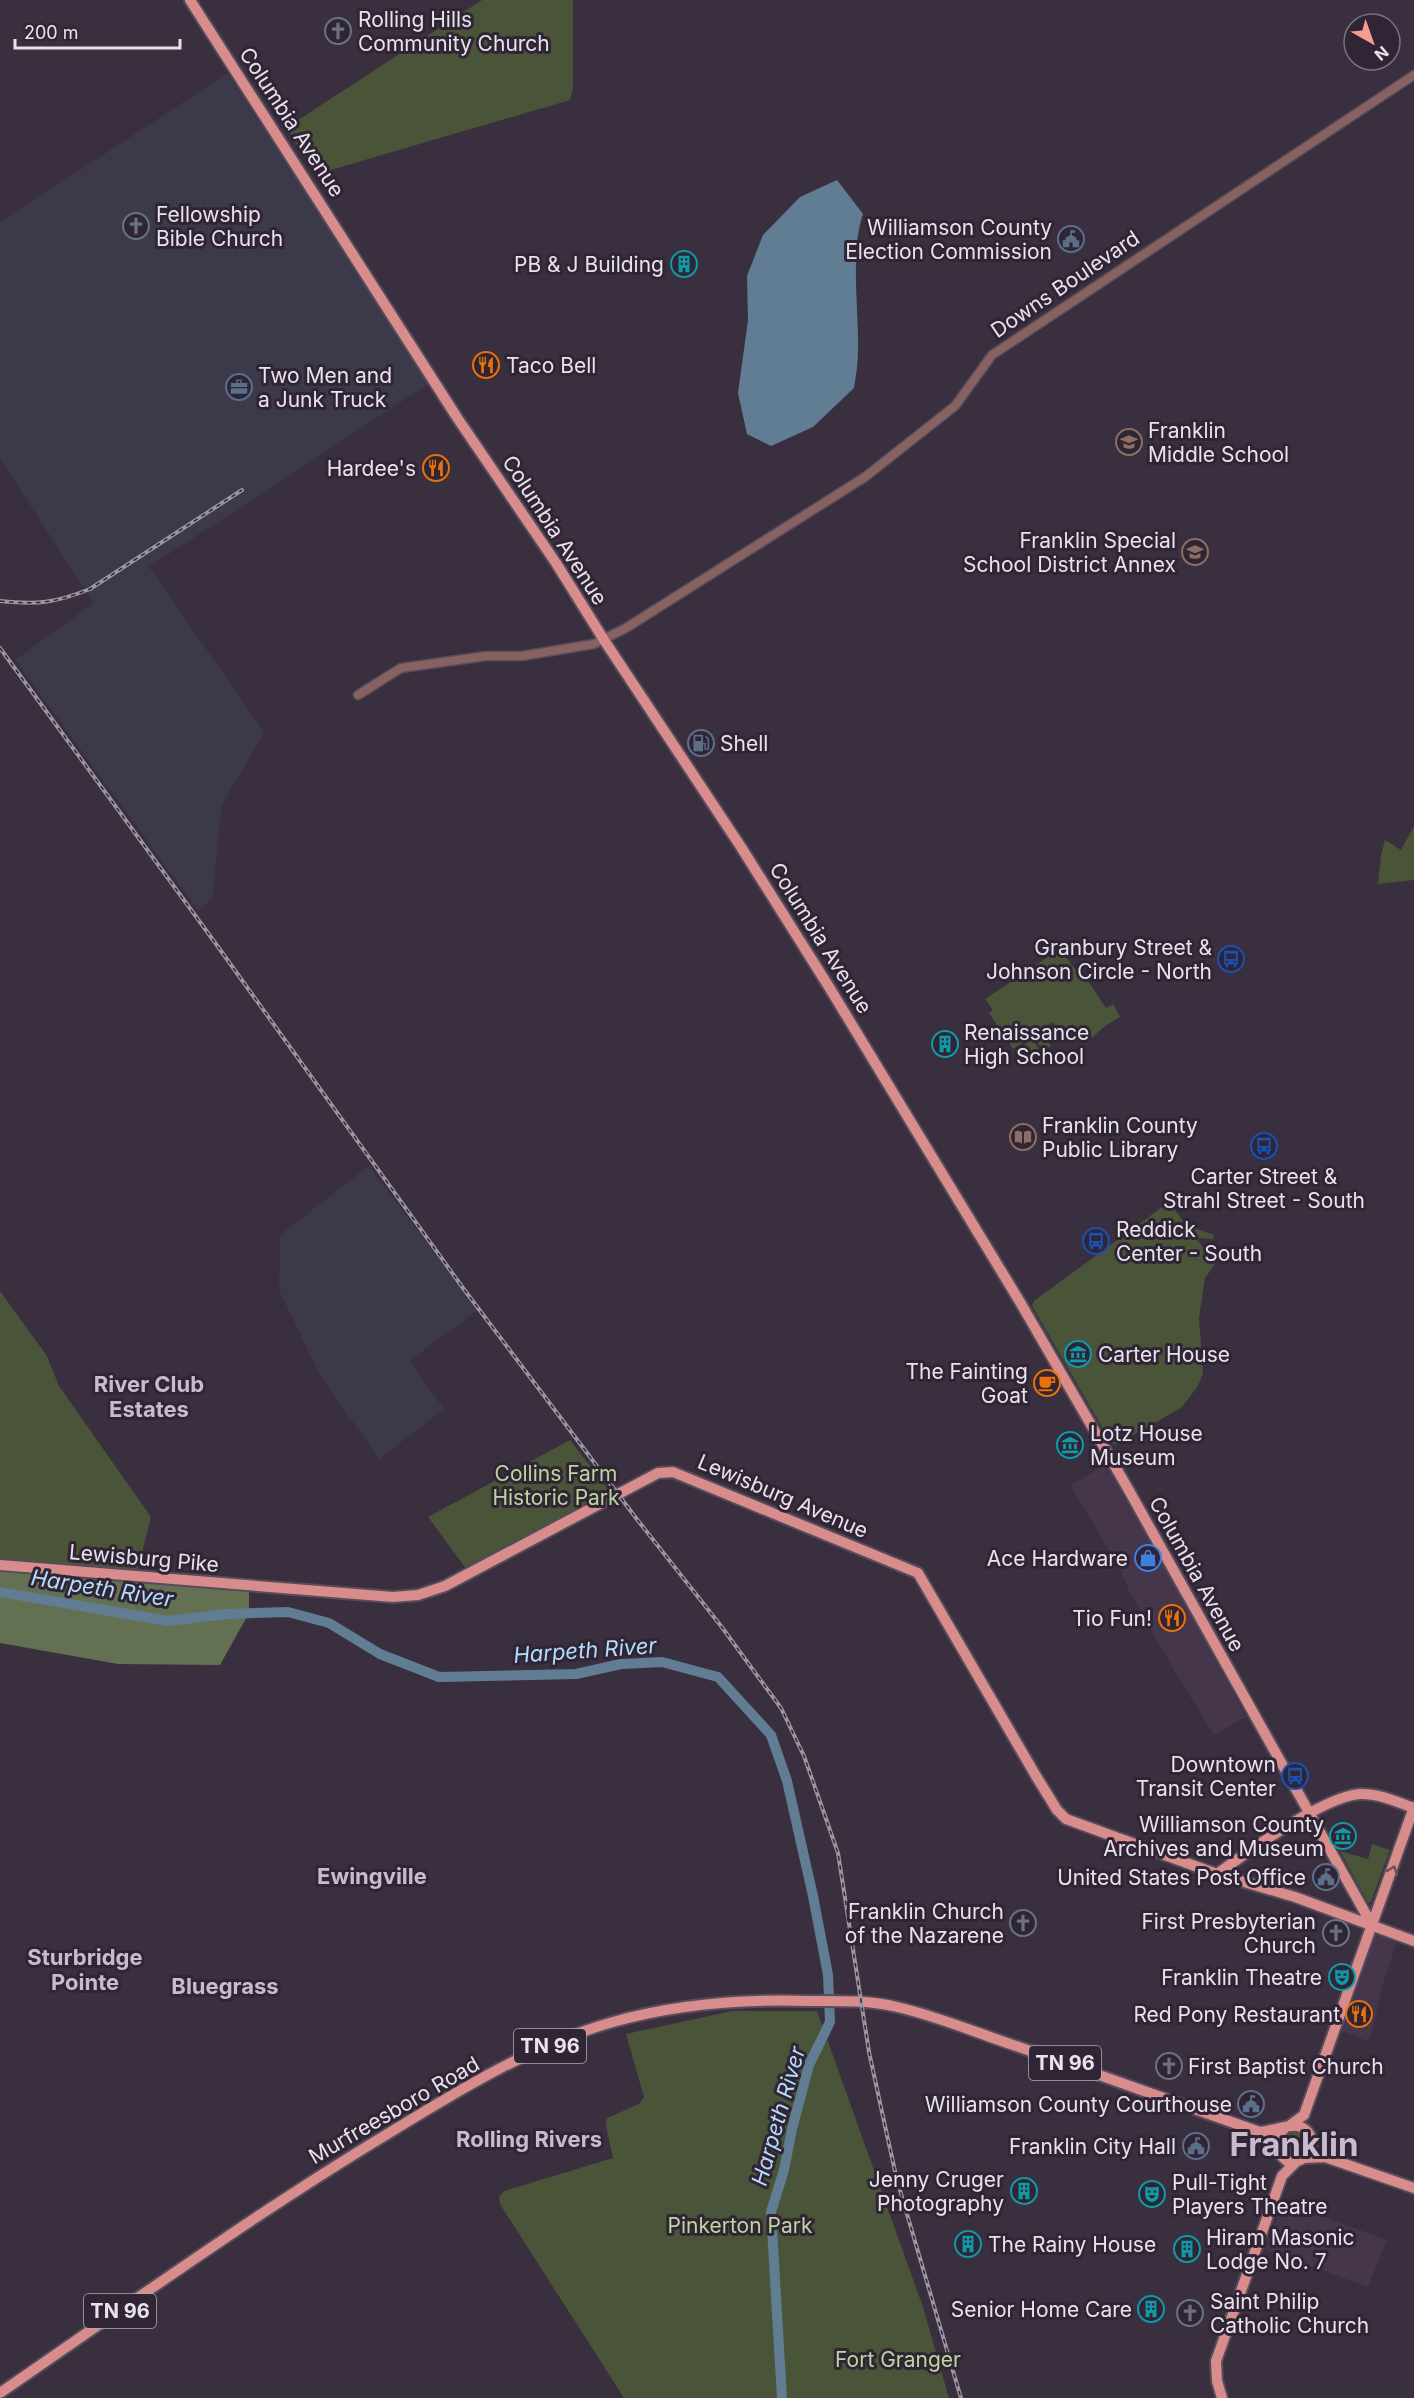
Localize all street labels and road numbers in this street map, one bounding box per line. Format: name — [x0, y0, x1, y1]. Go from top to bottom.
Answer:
street label: Columbia Avenue — [234, 43, 350, 201]
street label: Downs Boulevard — [986, 225, 1144, 343]
street label: Columbia Avenue — [497, 451, 613, 609]
street label: Columbia Avenue — [764, 858, 878, 1018]
street label: Lewisburg Avenue — [694, 1449, 872, 1543]
street label: Columbia Avenue — [1144, 1492, 1250, 1656]
street label: Lewisburg Pike — [68, 1539, 220, 1577]
road number: TN 96 — [514, 2029, 586, 2063]
road number: TN 96 — [1029, 2046, 1101, 2080]
street label: Murfreesboro Road — [304, 2051, 484, 2169]
road number: TN 96 — [84, 2294, 156, 2328]

